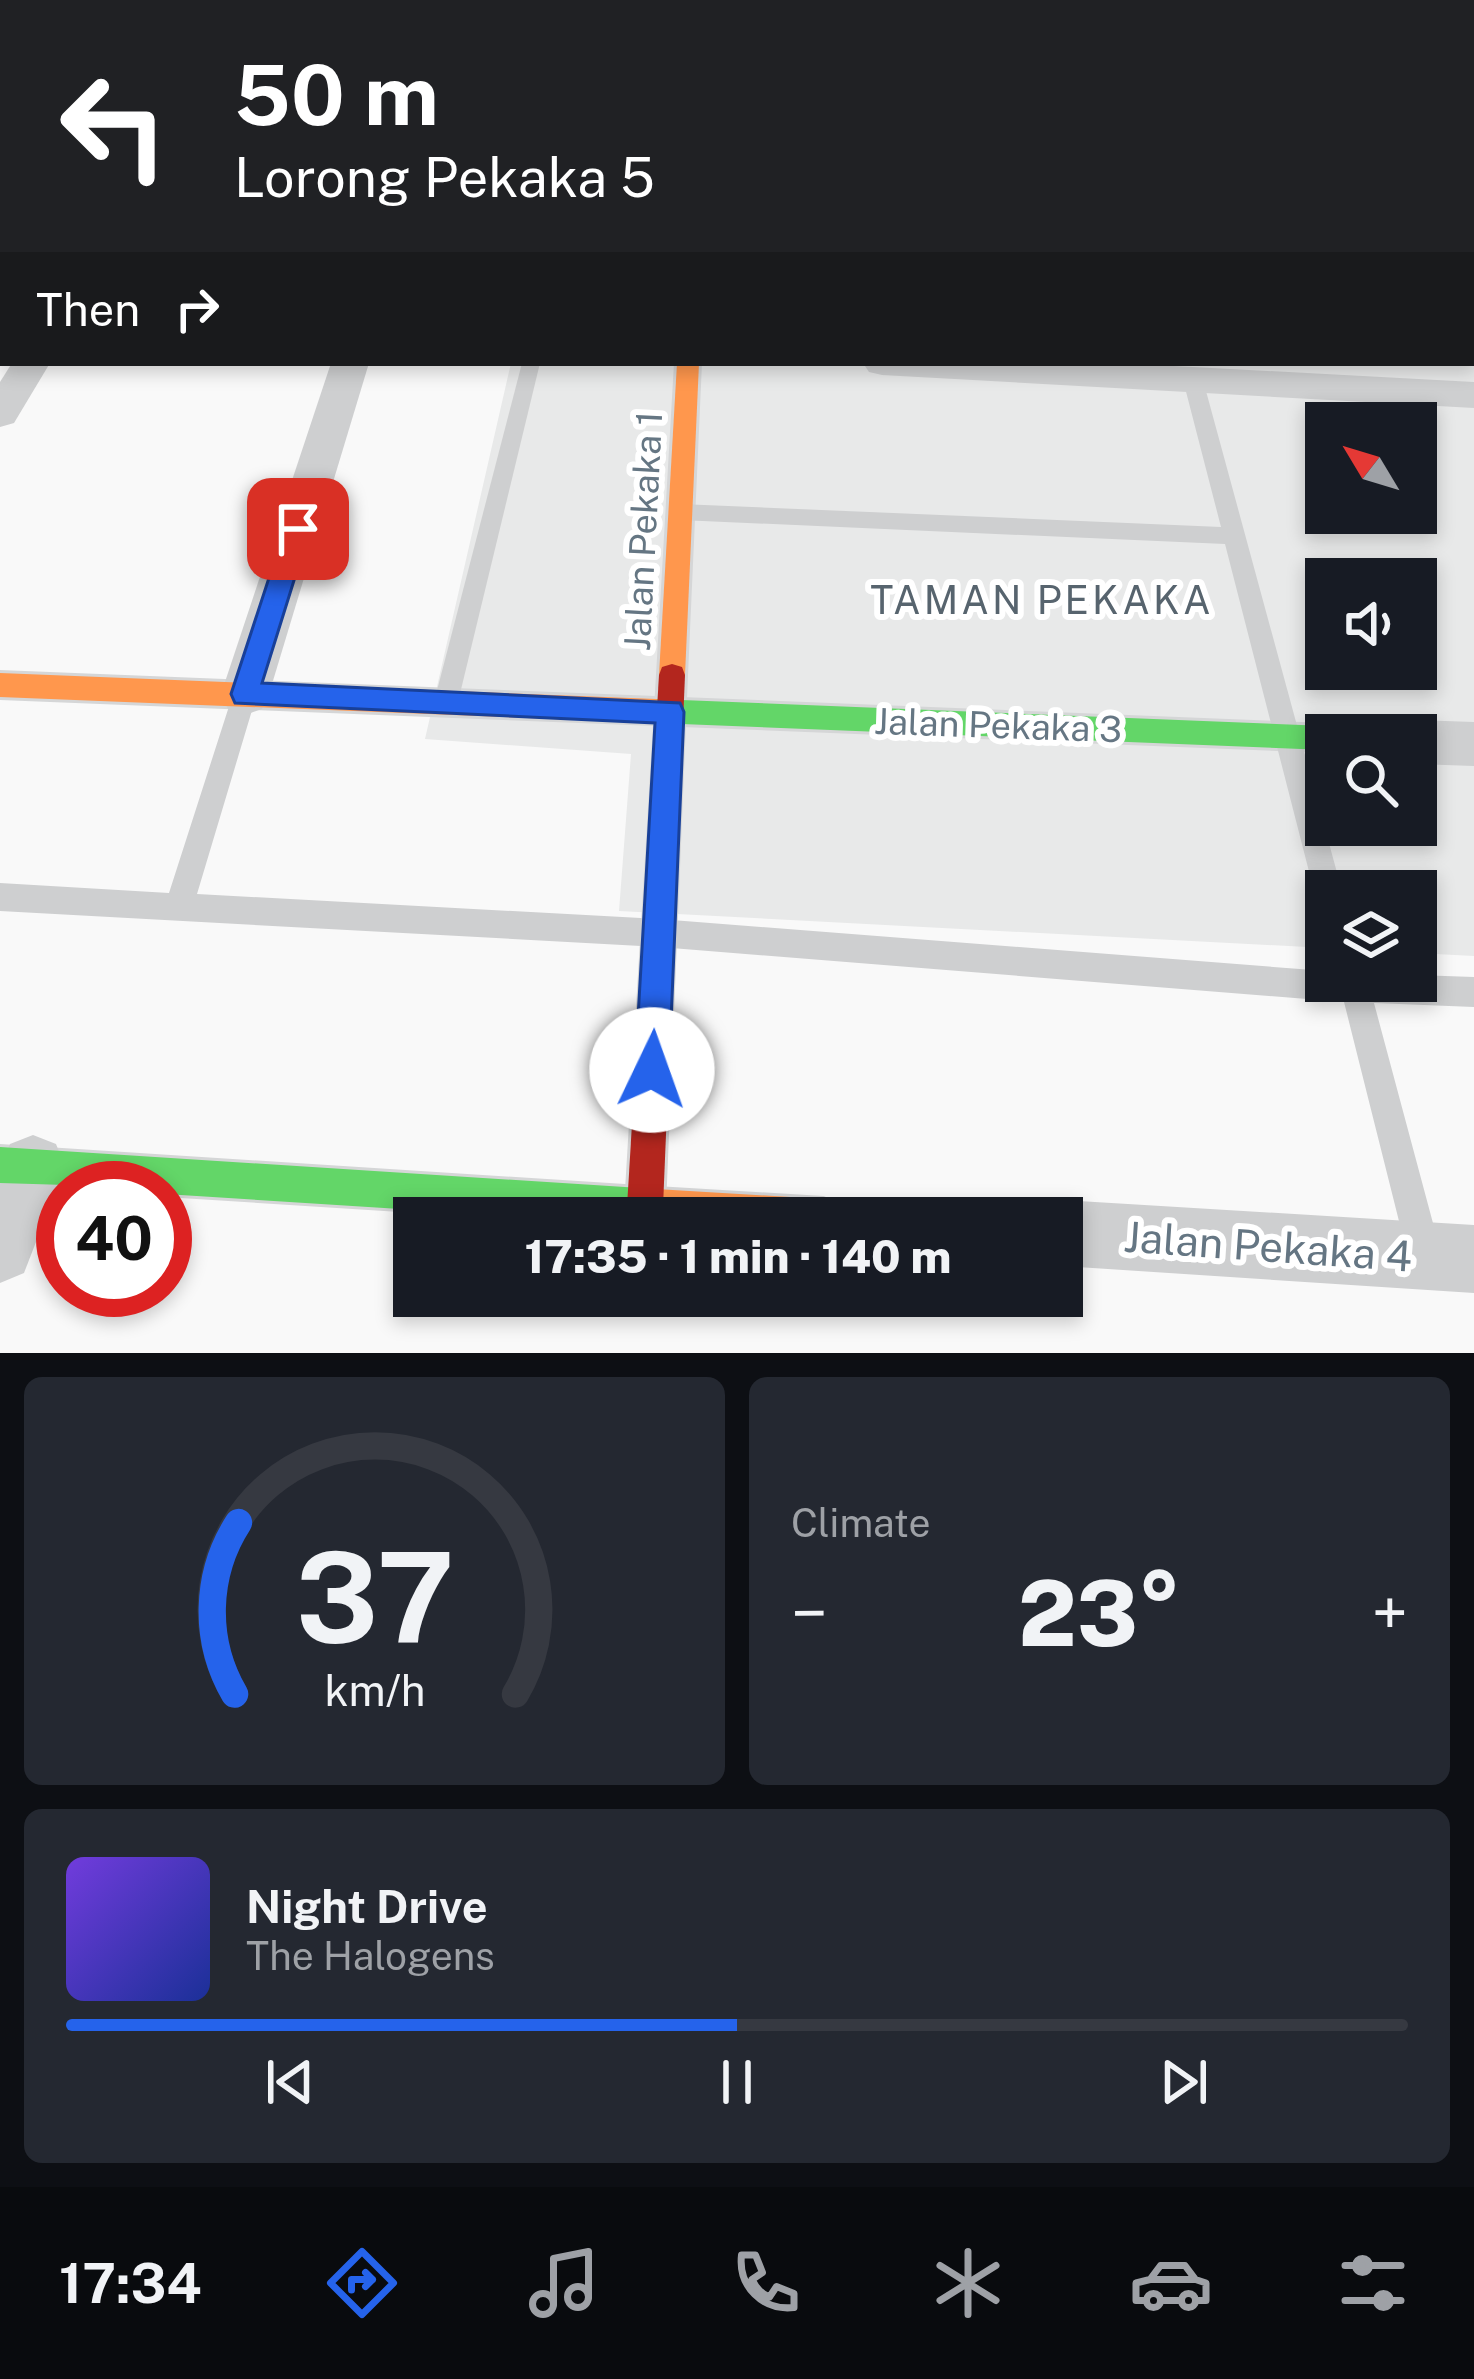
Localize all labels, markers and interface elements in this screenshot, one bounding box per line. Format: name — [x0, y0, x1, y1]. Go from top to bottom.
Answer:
text: 50 m — [234, 45, 439, 144]
icon: left — [36, 48, 192, 204]
text: Lorong Pekaka 5 — [234, 146, 655, 209]
icon: right — [164, 276, 230, 342]
text: Then — [36, 283, 140, 336]
north arrow — [1305, 402, 1437, 534]
map controls — [1305, 402, 1437, 1002]
street label: Jalan Pekaka 1 — [616, 410, 670, 652]
pin — [247, 478, 349, 580]
icon: arrive — [265, 496, 331, 562]
button: sound — [1305, 558, 1437, 690]
district label: TAMAN PEKAKA — [870, 577, 1214, 623]
street label: Jalan Pekaka 3 — [873, 700, 1123, 750]
button: search — [1305, 714, 1437, 846]
button: layers — [1305, 870, 1437, 1002]
position arrow — [589, 1007, 715, 1133]
speed limit sign: 40 — [36, 1161, 192, 1317]
street label: Jalan Pekaka 4 — [1122, 1211, 1414, 1281]
text: 17:35 · 1 min · 140 m — [525, 1230, 951, 1283]
text: Climate — [791, 1500, 931, 1546]
text: 37 — [295, 1524, 454, 1671]
text: 23° — [1018, 1560, 1181, 1666]
text: − — [791, 1574, 828, 1652]
text: + — [1371, 1574, 1408, 1652]
text: km/h — [324, 1665, 425, 1716]
text: Night Drive — [246, 1880, 488, 1933]
text: The Halogens — [246, 1933, 495, 1979]
icon: previous — [257, 2049, 323, 2115]
icon: pause — [704, 2049, 770, 2115]
icon: next — [1151, 2049, 1217, 2115]
icon: directions — [320, 2241, 404, 2325]
icon: music — [522, 2241, 606, 2325]
icon: phone — [724, 2241, 808, 2325]
icon: climate — [926, 2241, 1010, 2325]
icon: car — [1129, 2241, 1213, 2325]
icon: filters — [1331, 2241, 1415, 2325]
text: 17:34 — [59, 2252, 202, 2315]

